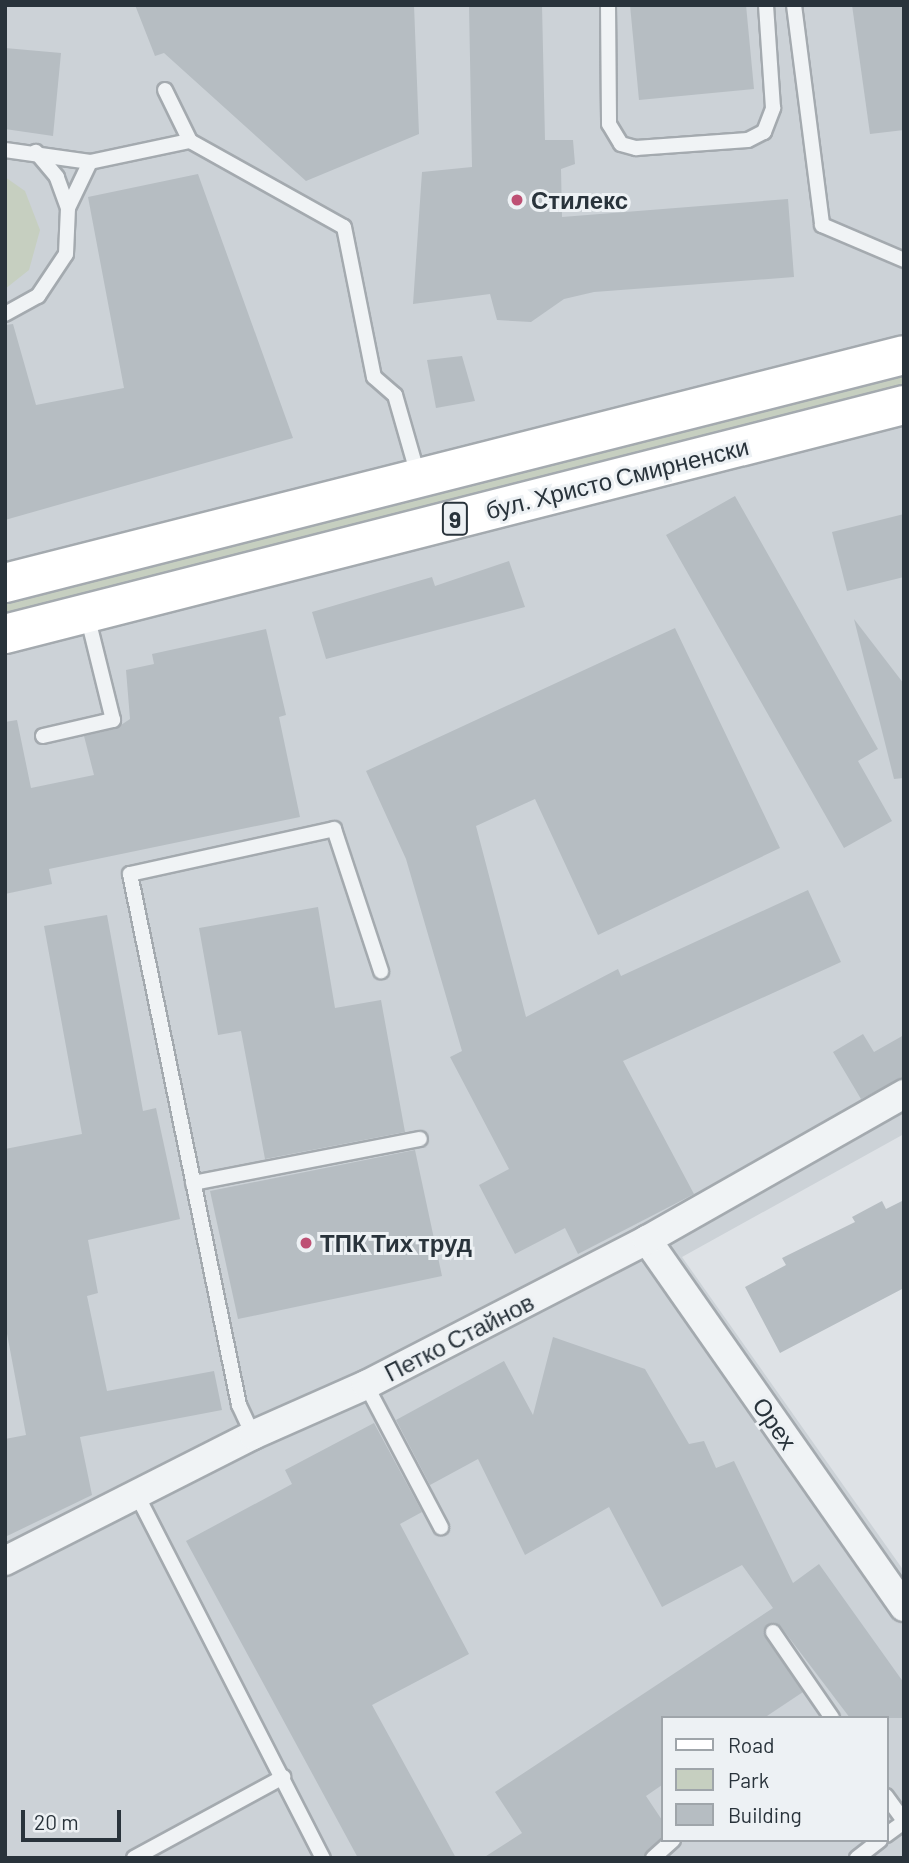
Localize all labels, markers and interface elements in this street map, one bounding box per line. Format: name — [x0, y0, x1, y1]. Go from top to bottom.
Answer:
place label: Стилекс — [531, 186, 628, 214]
marker: Стилекс — [509, 192, 525, 208]
street label: бул. Христо Смирненски — [482, 431, 752, 525]
road number: 9 — [441, 499, 469, 538]
place label: ТПК Тих труд — [320, 1229, 472, 1257]
marker: ТПК Тих труд — [298, 1235, 314, 1251]
street label: Петко Стайнов — [379, 1287, 539, 1387]
street label: Орех — [747, 1391, 803, 1455]
legend — [660, 1716, 888, 1842]
text: Road — [728, 1732, 774, 1757]
text: Park — [728, 1767, 769, 1792]
scale bar — [24, 1797, 124, 1841]
text: Building — [728, 1802, 802, 1827]
text: 20 m — [34, 1809, 79, 1834]

